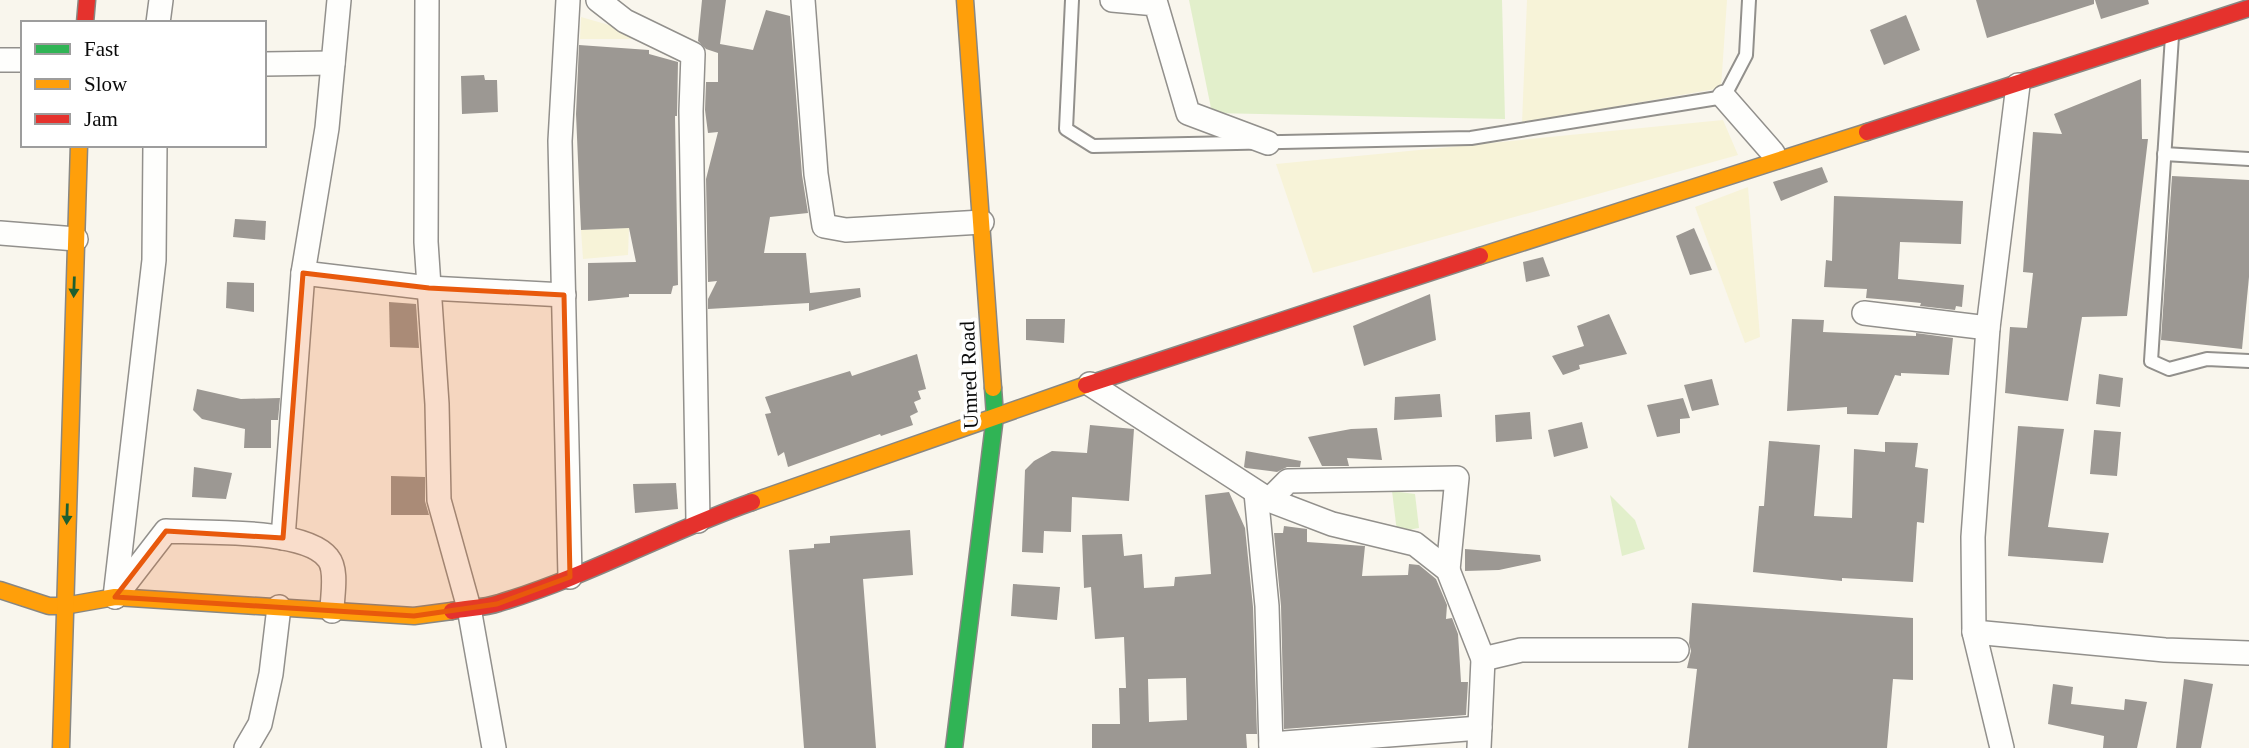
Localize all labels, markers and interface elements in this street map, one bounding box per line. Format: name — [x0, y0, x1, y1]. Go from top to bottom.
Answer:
legend — [21, 21, 266, 147]
text: Fast — [84, 37, 119, 61]
text: Slow — [84, 72, 128, 96]
text: Jam — [84, 107, 118, 131]
one-way arrow — [69, 276, 80, 298]
street label: Umred Road — [955, 320, 983, 429]
one-way arrow — [61, 504, 72, 526]

